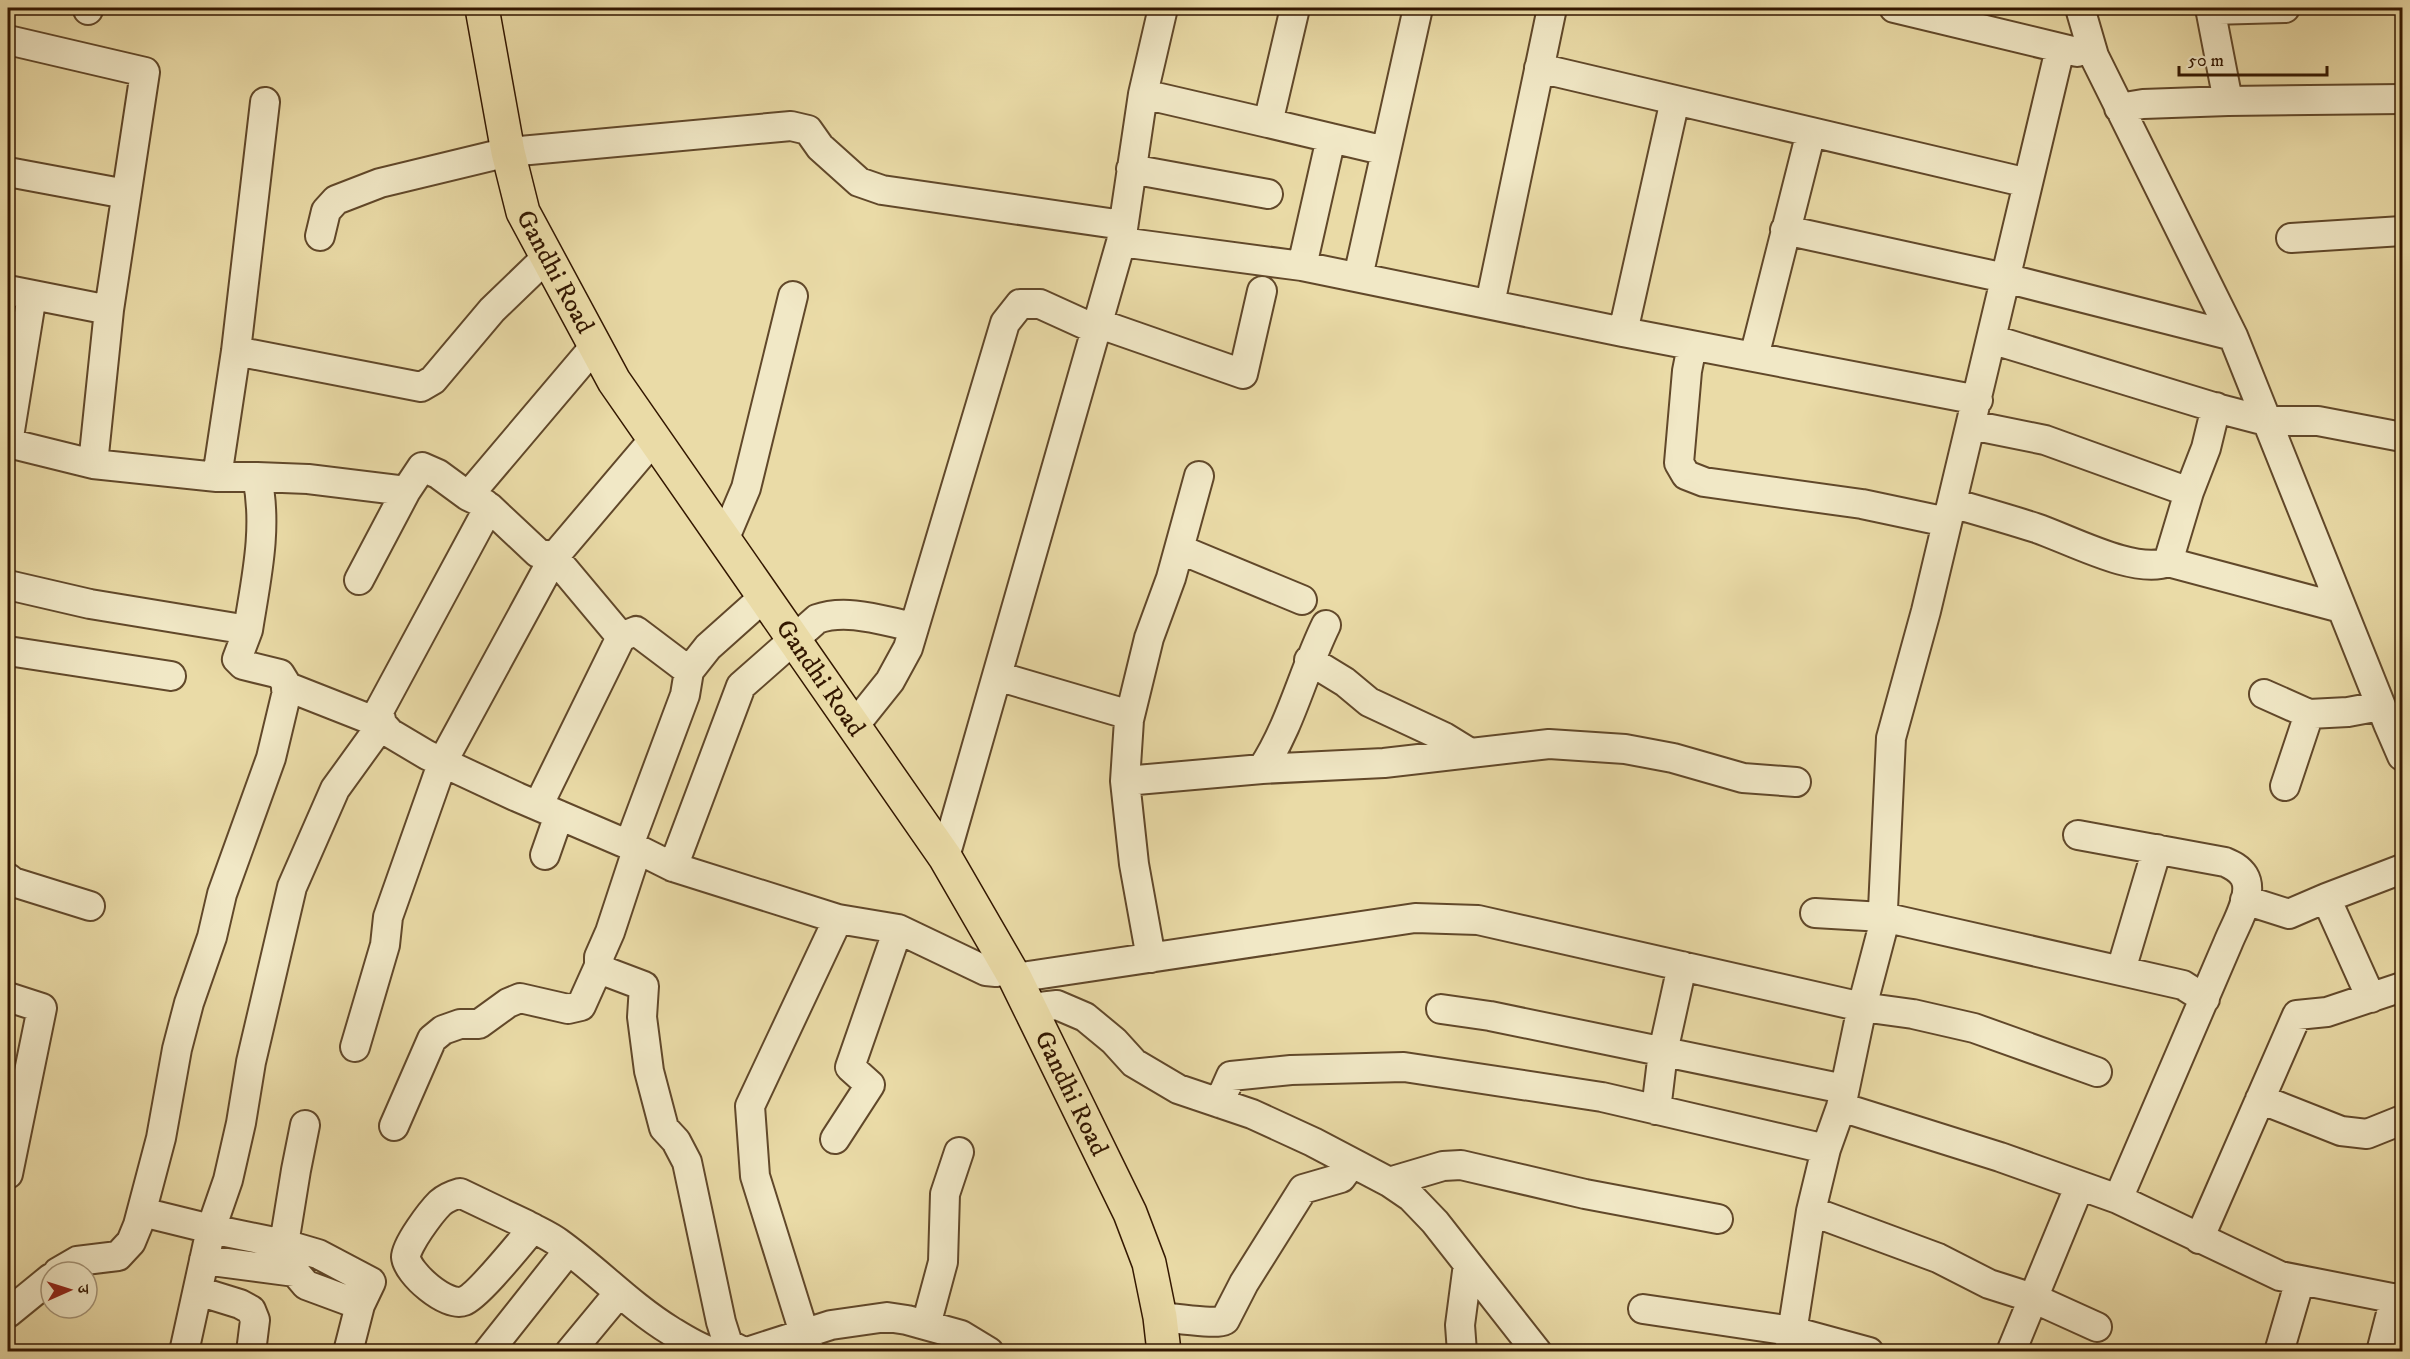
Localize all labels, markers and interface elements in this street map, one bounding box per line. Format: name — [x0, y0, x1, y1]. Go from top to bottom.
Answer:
scale bar — [2179, 39, 2328, 77]
text: 50 m — [2188, 50, 2224, 72]
street label: Gandhi Road — [509, 204, 602, 339]
street label: Gandhi Road — [768, 613, 873, 743]
street label: Gandhi Road — [1027, 1025, 1116, 1161]
north arrow — [39, 1260, 99, 1320]
text: उ — [73, 1284, 93, 1296]

